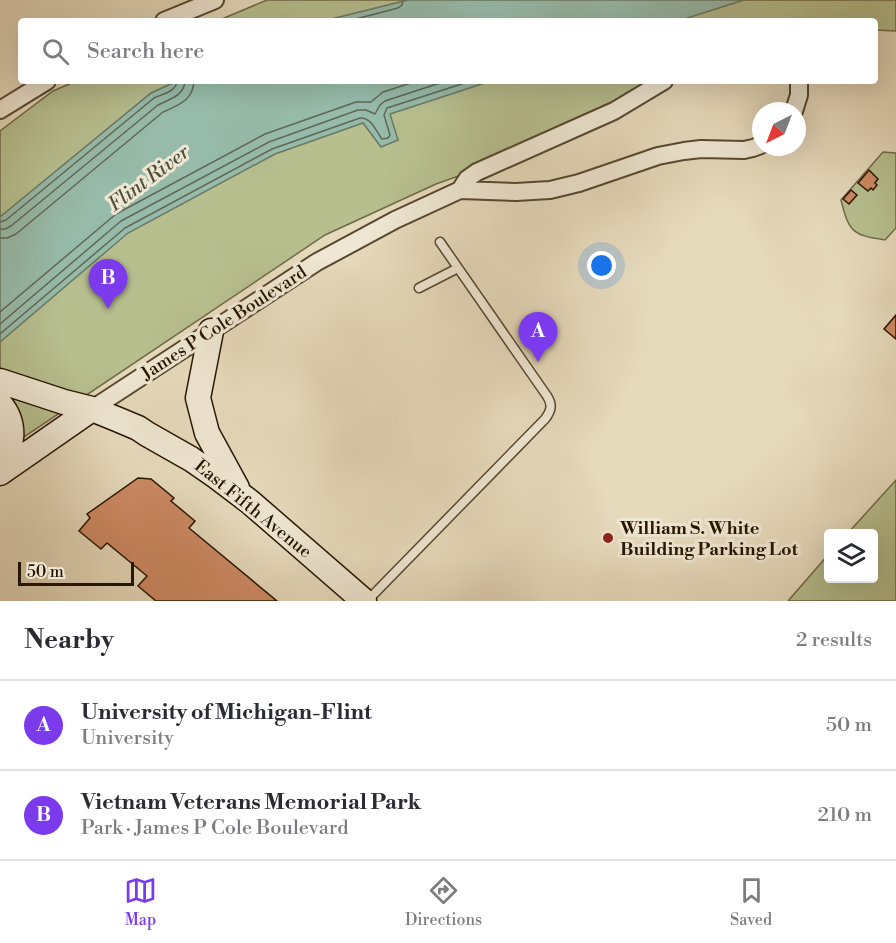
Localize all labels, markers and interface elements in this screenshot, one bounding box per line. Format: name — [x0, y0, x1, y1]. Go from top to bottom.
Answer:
search box — [18, 18, 878, 84]
icon: search — [39, 35, 72, 68]
text: Search here — [87, 38, 204, 65]
north arrow — [752, 102, 806, 156]
water label: Flint River — [103, 140, 195, 218]
your location — [587, 251, 616, 280]
pin: B — [88, 260, 128, 309]
street label: James P Cole Boulevard — [136, 260, 312, 386]
pin: A — [518, 312, 558, 362]
street label: East Fifth Avenue — [190, 455, 316, 563]
place label: William S. White Building Parking Lot — [619, 517, 798, 561]
map controls — [824, 529, 878, 583]
button: layers — [824, 529, 878, 583]
marker: William S. White Building Parking Lot — [601, 531, 615, 545]
scale bar — [18, 559, 134, 586]
text: 50 m — [27, 562, 64, 582]
text: Nearby — [24, 624, 114, 656]
text: 2 results — [796, 628, 872, 653]
text: University of Michigan-Flint — [81, 699, 372, 726]
text: A — [36, 713, 51, 738]
text: 50 m — [826, 713, 872, 738]
text: University — [81, 726, 174, 751]
text: Vietnam Veterans Memorial Park — [81, 789, 421, 816]
text: B — [36, 803, 51, 828]
text: 210 m — [817, 803, 872, 828]
text: Park · James P Cole Boulevard — [81, 816, 349, 841]
tab: Map — [124, 874, 157, 930]
tab: Directions — [405, 874, 482, 930]
tab: Saved — [730, 874, 772, 930]

